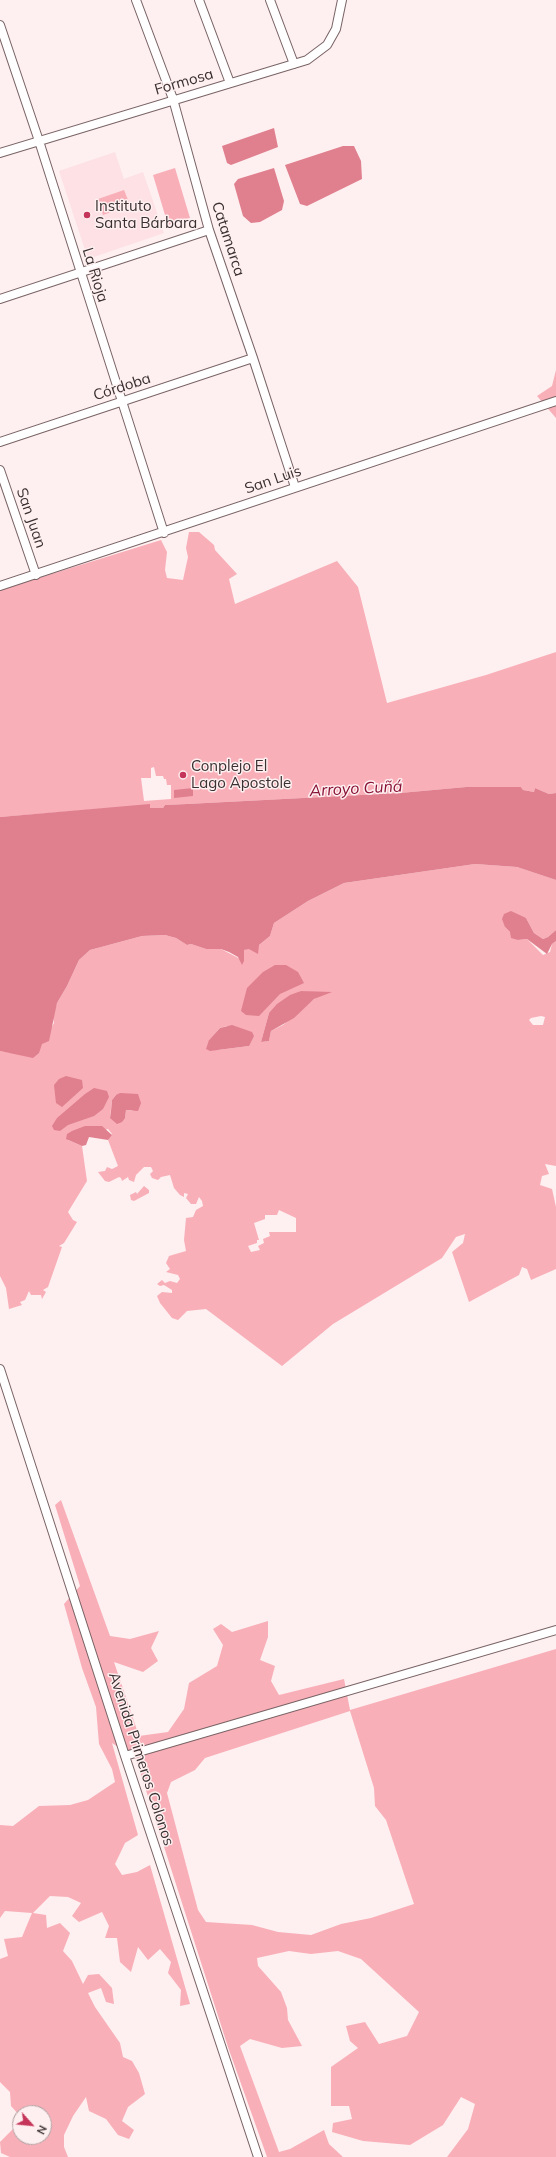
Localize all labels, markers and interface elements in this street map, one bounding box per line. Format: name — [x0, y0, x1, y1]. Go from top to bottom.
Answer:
street label: Formosa — [153, 65, 215, 99]
place label: Instituto Santa Bárbara — [95, 197, 197, 232]
street label: Catamarca — [208, 200, 248, 278]
marker: Instituto Santa Bárbara — [82, 210, 92, 220]
street label: La Rioja — [78, 246, 112, 304]
street label: Córdoba — [91, 369, 153, 405]
street label: San Luis — [242, 462, 304, 498]
street label: San Juan — [12, 486, 50, 550]
place label: Conplejo El Lago Apostole — [191, 757, 291, 792]
marker: Conplejo El Lago Apostole — [178, 770, 188, 780]
water label: Arroyo Cuñá — [309, 777, 403, 801]
street label: Avenida Primeros Colonos — [104, 1670, 178, 1848]
north arrow — [12, 2105, 52, 2145]
text: N — [34, 2123, 50, 2137]

